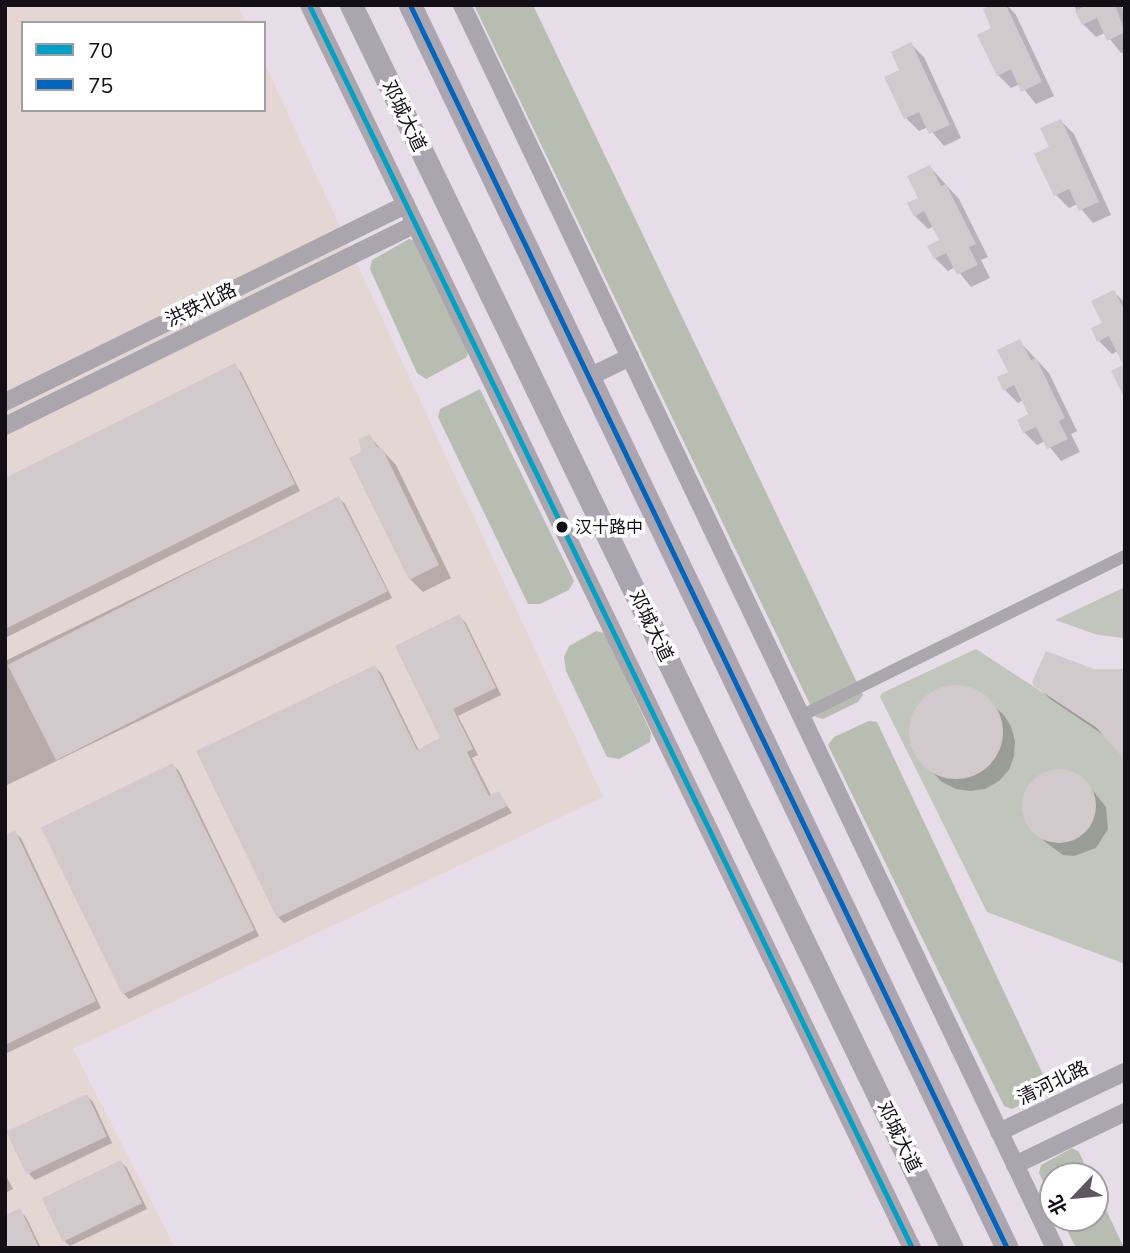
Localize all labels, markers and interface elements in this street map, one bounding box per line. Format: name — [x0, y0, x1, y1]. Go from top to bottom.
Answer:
legend — [21, 21, 266, 112]
text: 70 — [88, 37, 113, 63]
text: 75 — [88, 72, 113, 98]
street label: 邓城大道 — [377, 77, 431, 155]
street label: 洪铁北路 — [162, 278, 240, 332]
place label: 汉十路中 — [575, 517, 643, 537]
marker: 汉十路中 — [555, 520, 569, 534]
street label: 邓城大道 — [624, 587, 678, 665]
street label: 清河北路 — [1014, 1056, 1092, 1110]
street label: 邓城大道 — [872, 1098, 926, 1176]
north arrow — [1039, 1162, 1109, 1232]
text: 北 — [1042, 1192, 1072, 1219]

